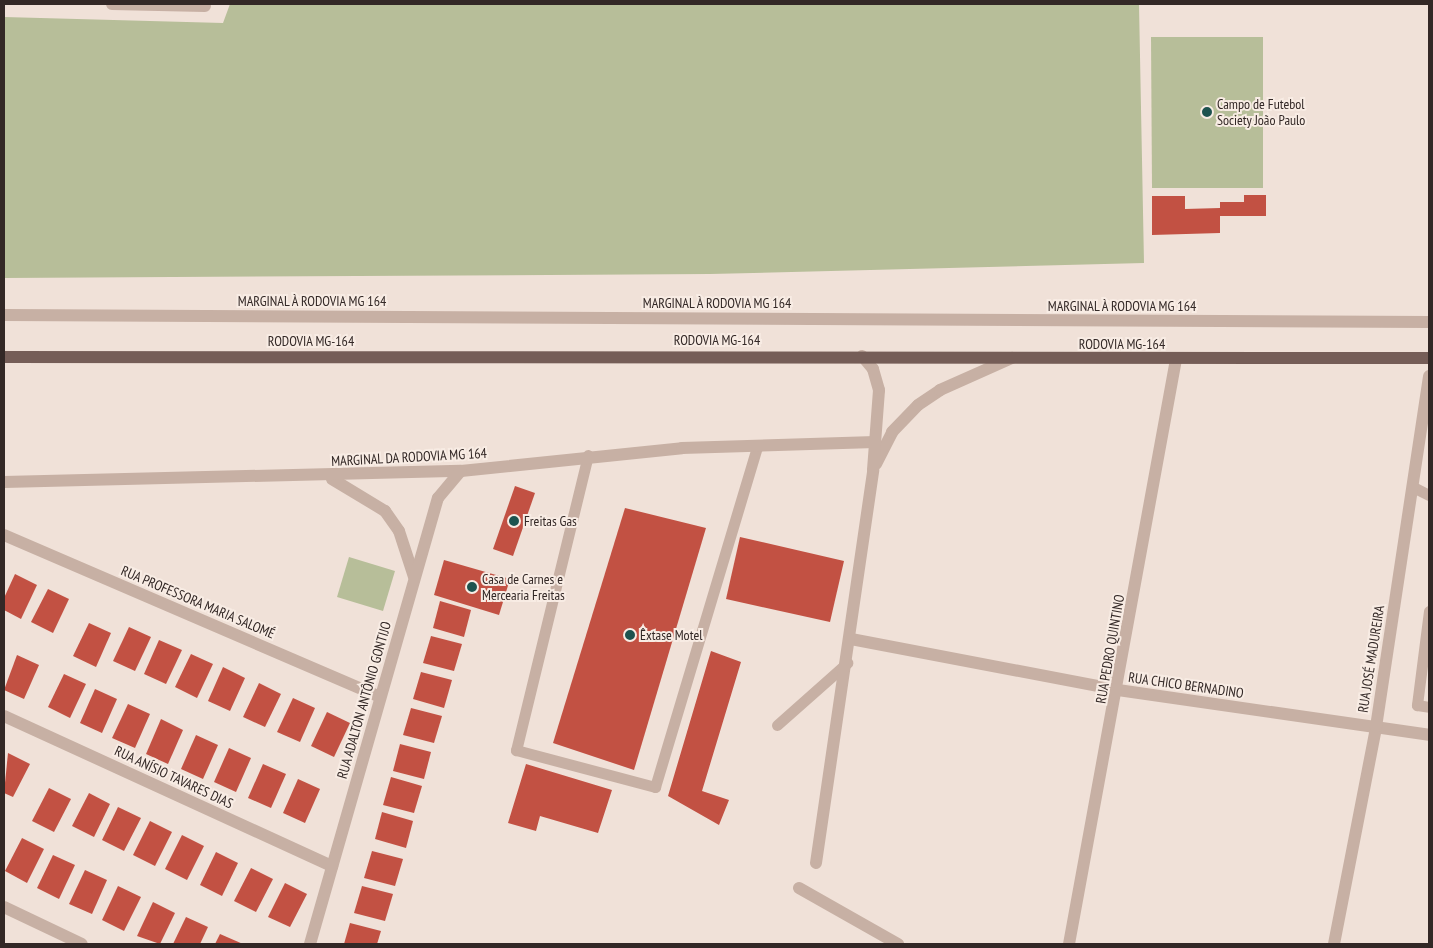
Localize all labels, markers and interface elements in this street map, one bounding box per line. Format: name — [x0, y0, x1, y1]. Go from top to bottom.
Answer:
place label: Campo de Futebol Society João Paulo — [1217, 96, 1306, 128]
marker: Campo de Futebol Society João Paulo — [1201, 106, 1213, 118]
street label: MARGINAL À RODOVIA MG 164 — [237, 293, 387, 309]
street label: MARGINAL À RODOVIA MG 164 — [642, 295, 792, 311]
street label: MARGINAL À RODOVIA MG 164 — [1047, 298, 1197, 314]
street label: RODOVIA MG-164 — [674, 332, 760, 348]
street label: RODOVIA MG-164 — [268, 333, 354, 349]
street label: RODOVIA MG-164 — [1079, 336, 1165, 352]
street label: MARGINAL DA RODOVIA MG 164 — [330, 444, 488, 470]
place label: Freitas Gas — [524, 513, 577, 529]
marker: Freitas Gas — [508, 515, 520, 527]
street label: RUA PROFESSORA MARIA SALOMÉ — [118, 562, 278, 642]
place label: Casa de Carnes e Mercearia Freitas — [482, 571, 565, 604]
marker: Casa de Carnes e Mercearia Freitas — [466, 581, 478, 593]
street label: RUA PEDRO QUINTINO — [1092, 593, 1128, 705]
street label: RUA JOSÉ MADUREIRA — [1354, 604, 1388, 714]
street label: RUA ADALTON ANTÔNIO GONTIJO — [333, 619, 395, 781]
place label: Êxtase Motel — [640, 627, 702, 643]
marker: Êxtase Motel — [624, 629, 636, 641]
street label: RUA CHICO BERNADINO — [1127, 669, 1245, 701]
street label: RUA ANÍSIO TAVARES DIAS — [112, 742, 236, 812]

